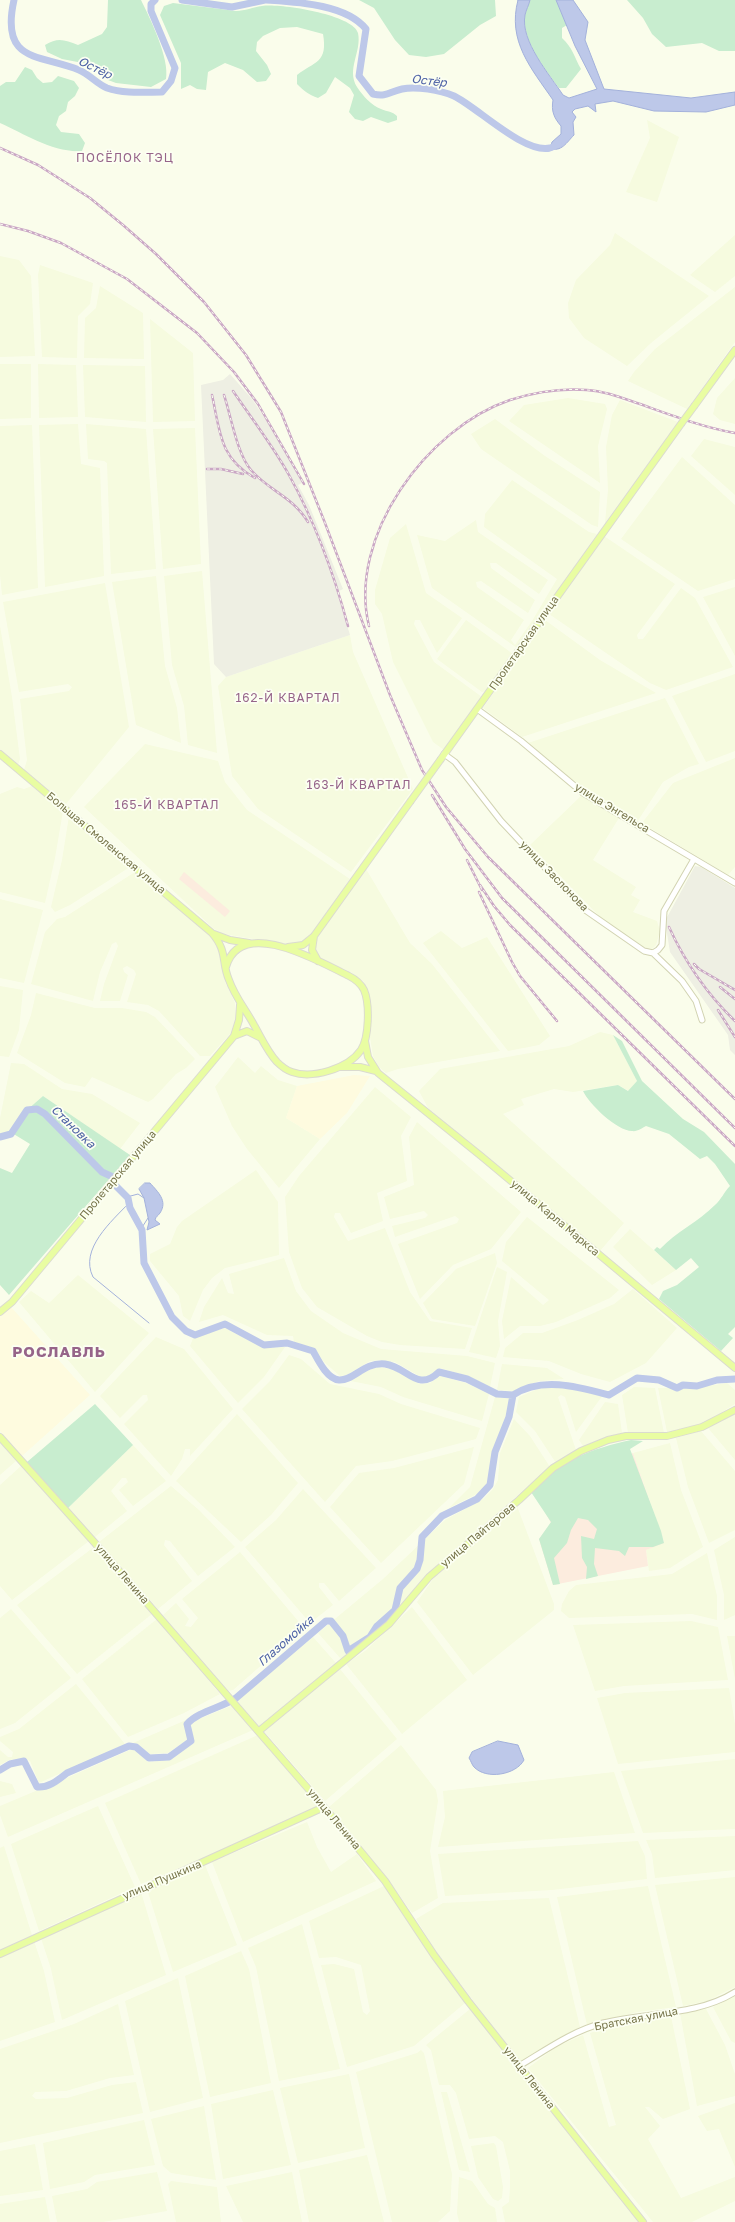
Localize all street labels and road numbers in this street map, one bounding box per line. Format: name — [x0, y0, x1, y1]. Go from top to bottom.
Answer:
street label: Пролетарская улица — [486, 593, 562, 693]
street label: улица Энгельса — [572, 780, 652, 836]
street label: Большая Смоленская улица — [44, 789, 168, 897]
street label: улица Заслонова — [517, 838, 591, 914]
street label: Пролетарская улица — [77, 1128, 159, 1222]
street label: улица Карла Маркса — [508, 1177, 602, 1259]
street label: улица Пайтерова — [438, 1500, 518, 1570]
street label: улица Ленина — [92, 1541, 152, 1607]
street label: улица Ленина — [305, 1786, 363, 1852]
street label: улица Пушкина — [121, 1857, 203, 1903]
street label: Братская улица — [593, 2004, 679, 2034]
street label: улица Ленина — [501, 2044, 557, 2112]

